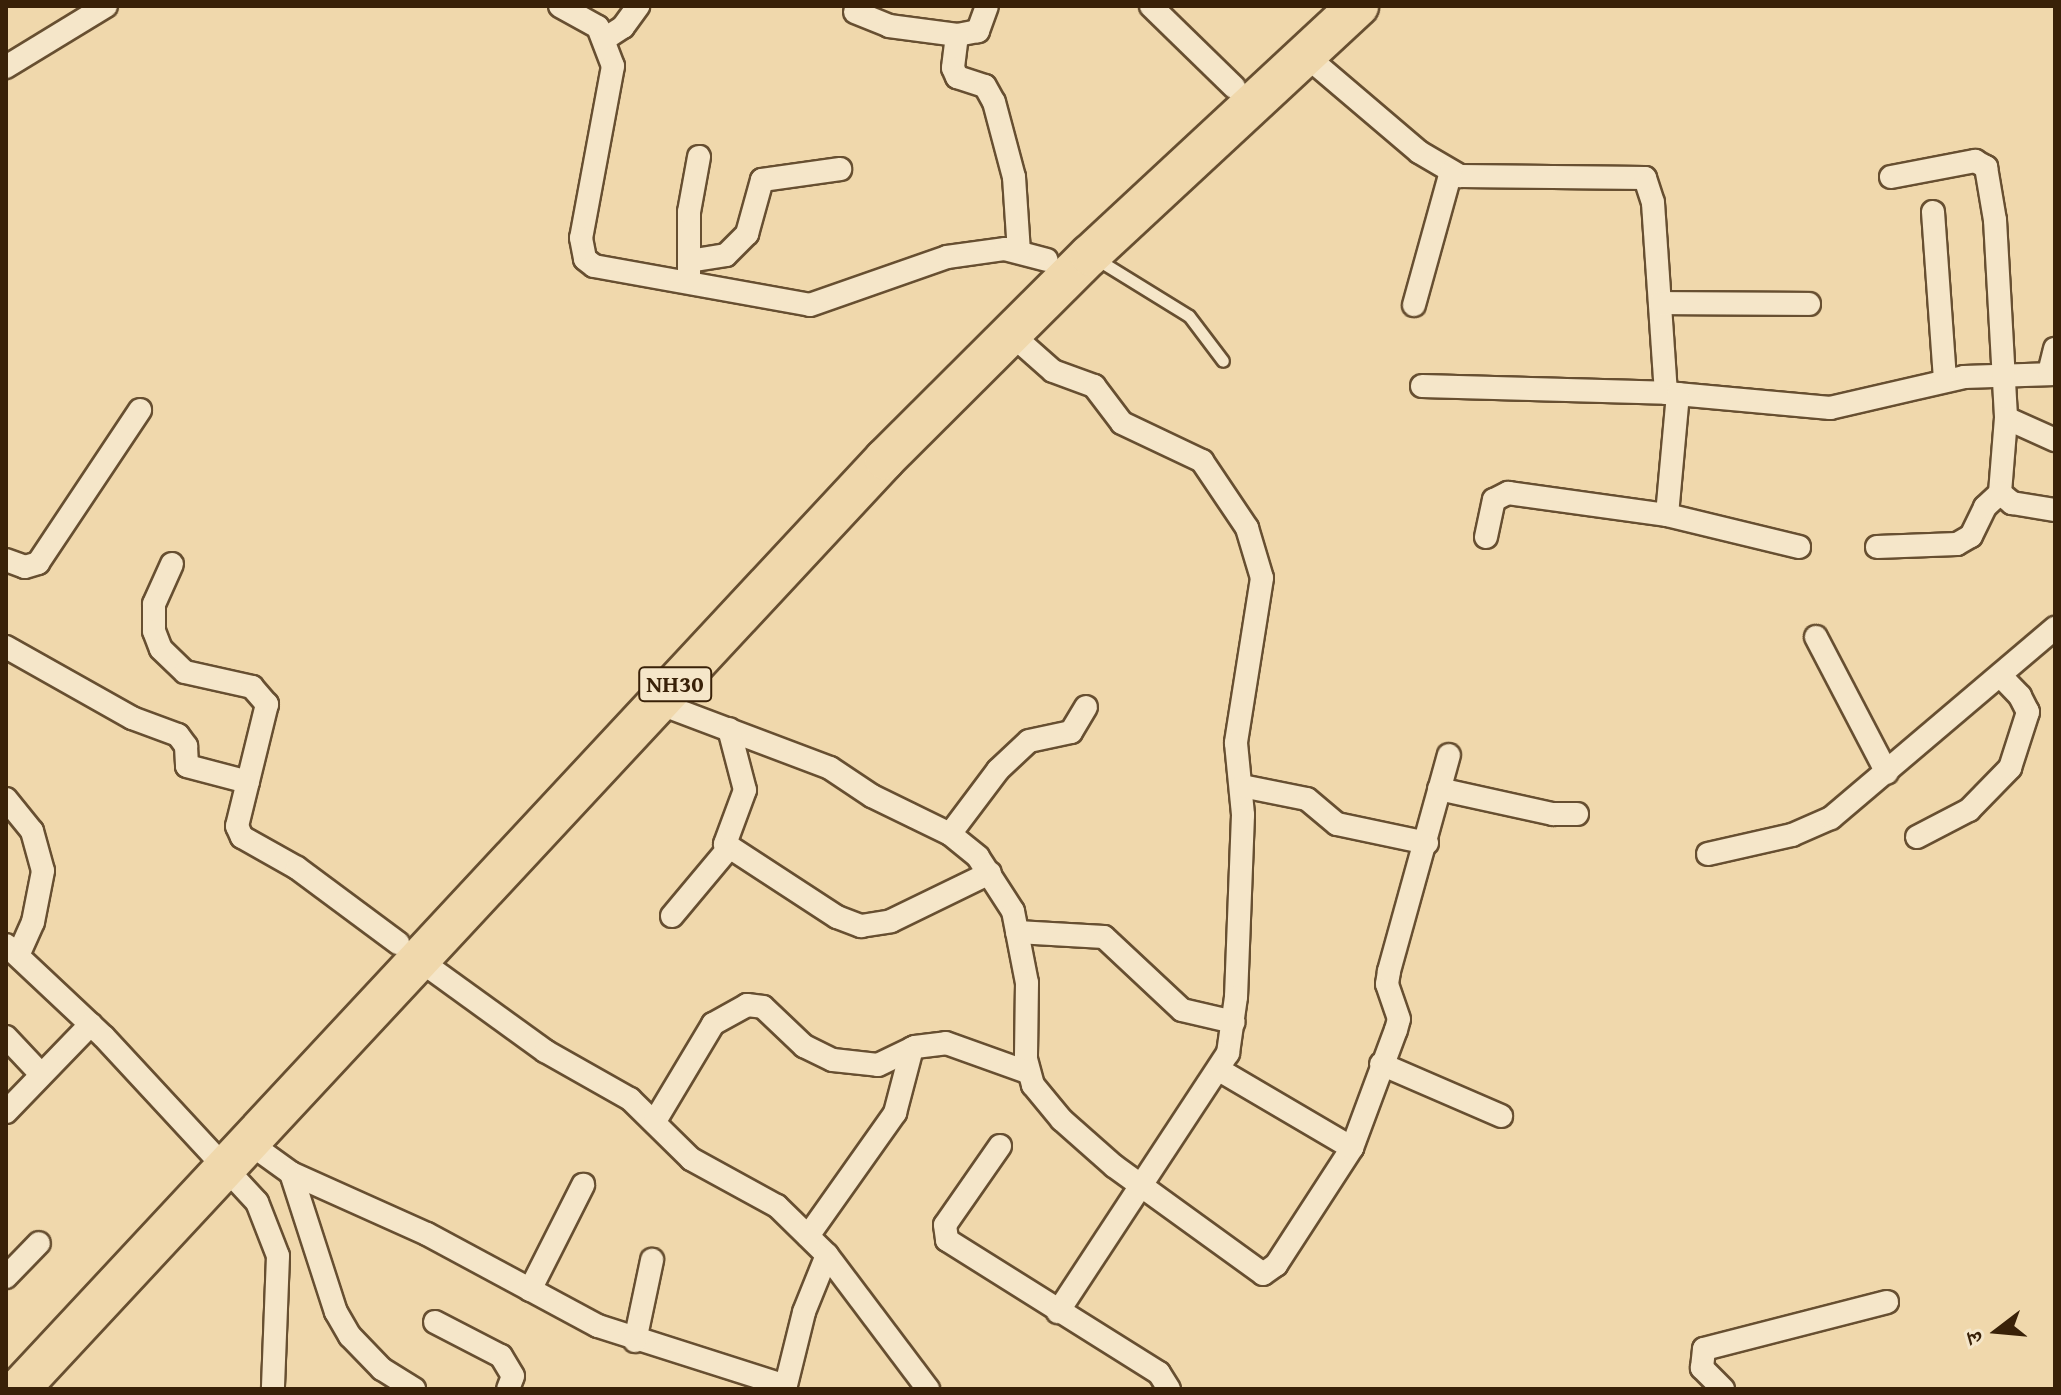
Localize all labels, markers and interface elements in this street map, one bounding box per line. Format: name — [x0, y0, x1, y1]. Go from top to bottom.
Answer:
road number: NH30 — [637, 664, 713, 704]
north arrow — [1957, 1291, 2037, 1371]
text: उ — [1957, 1328, 1991, 1347]

